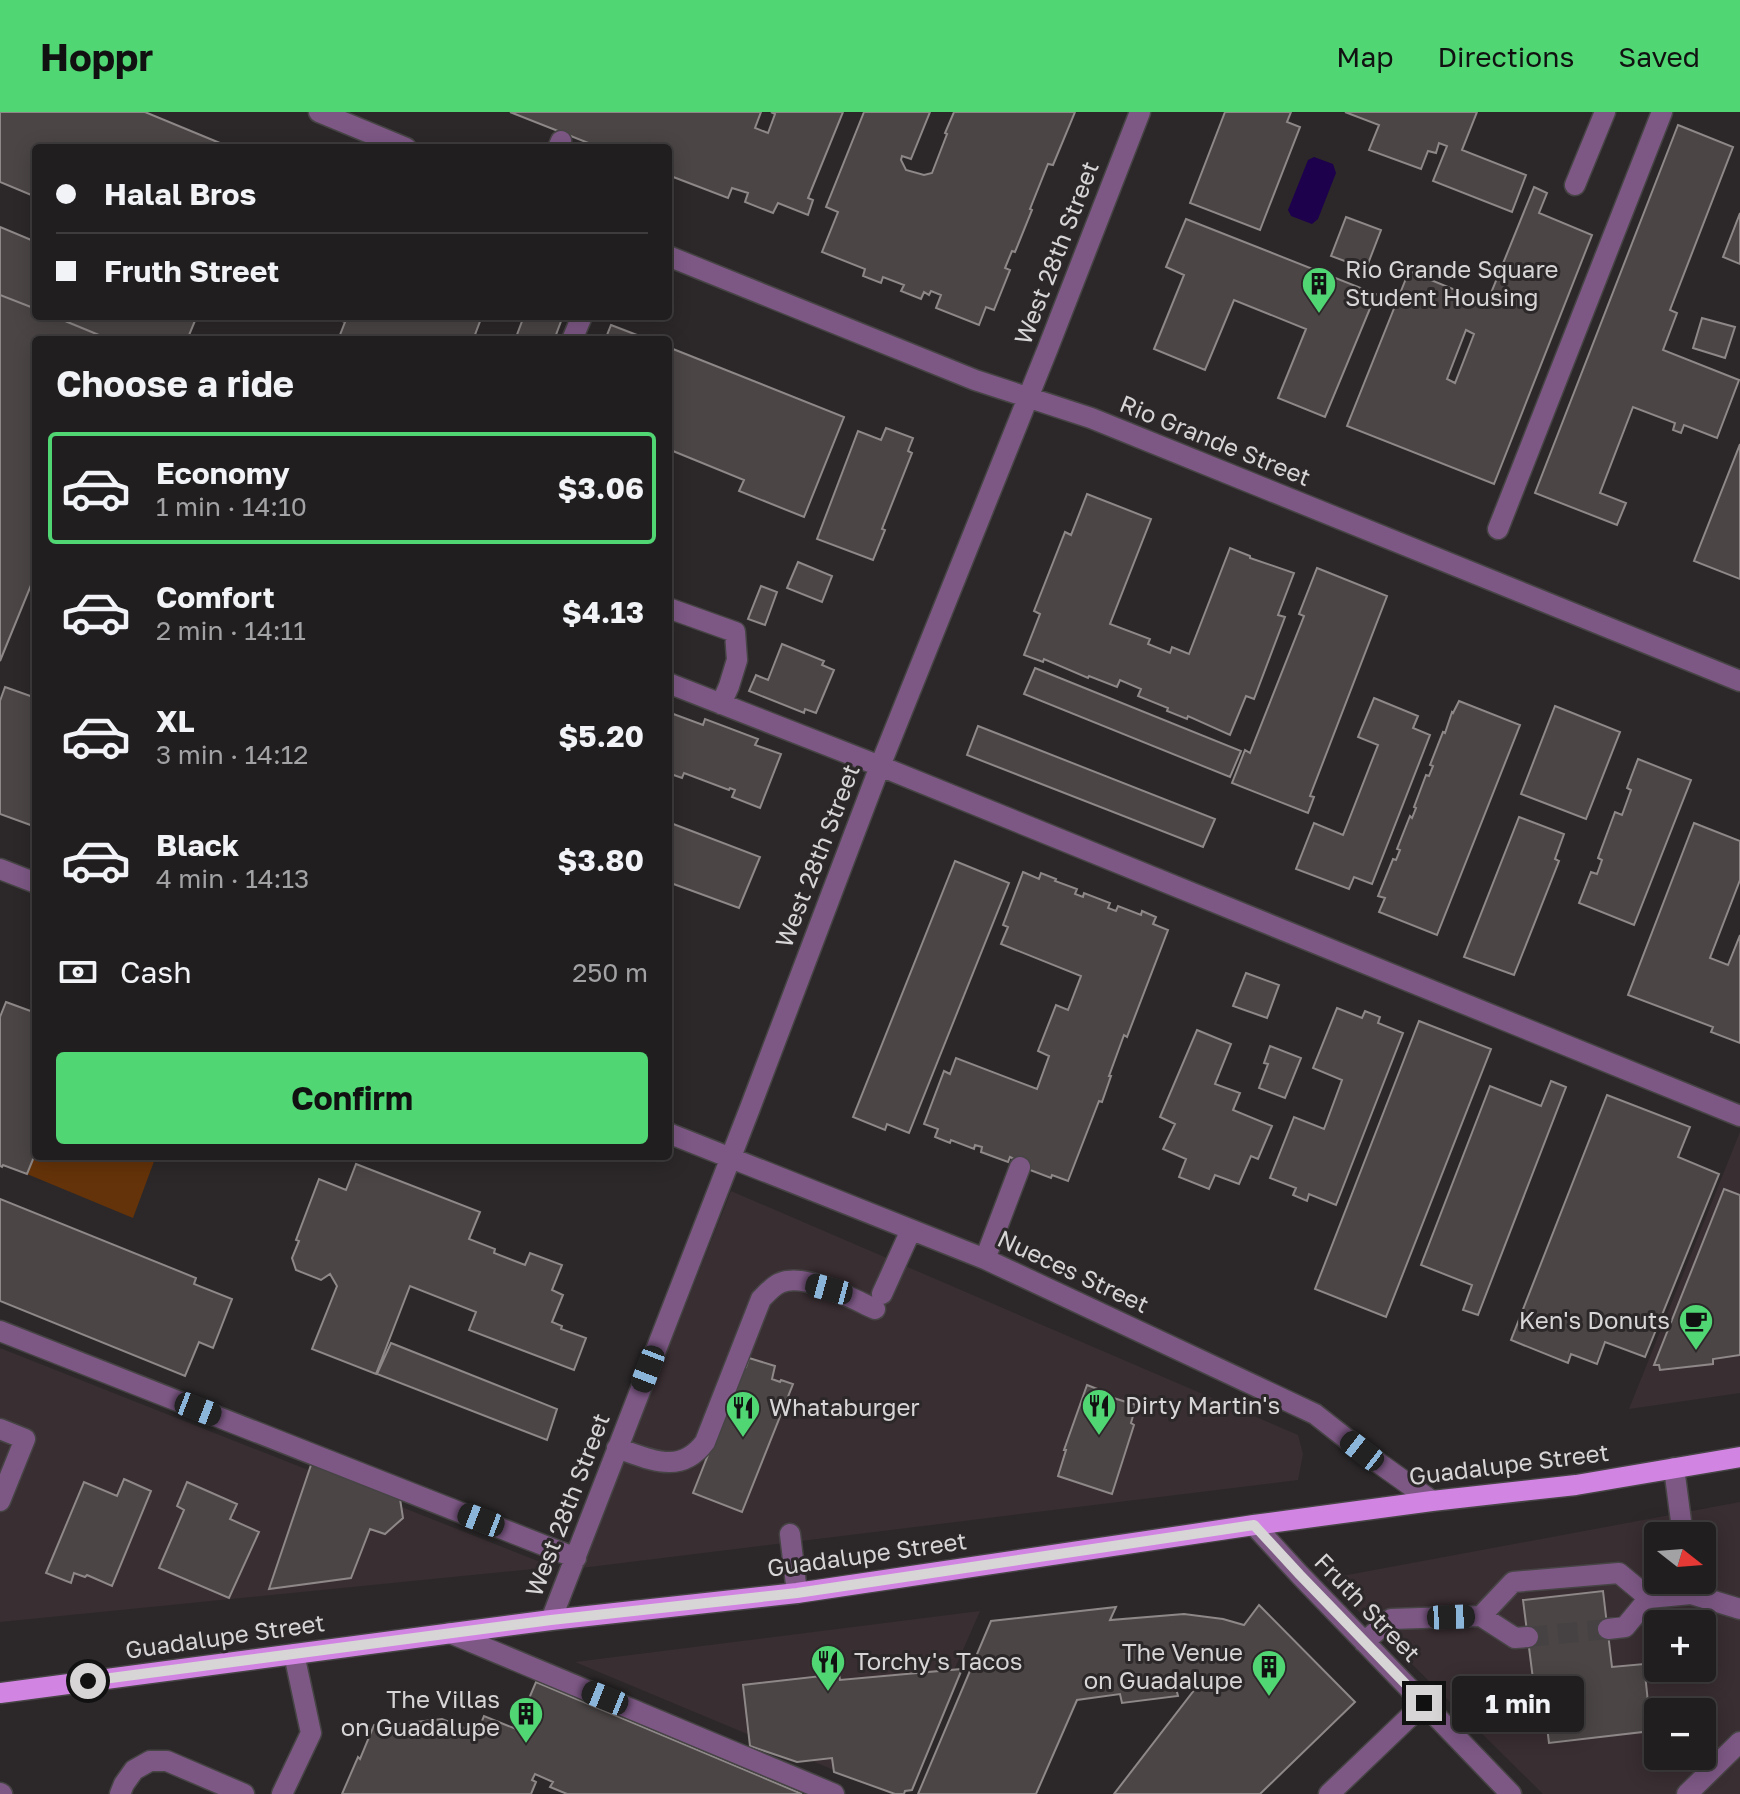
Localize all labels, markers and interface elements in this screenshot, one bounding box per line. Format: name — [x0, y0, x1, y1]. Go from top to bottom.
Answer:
text: Hoppr — [40, 34, 153, 79]
text: Map — [1336, 40, 1393, 73]
text: Directions — [1437, 40, 1574, 73]
text: Saved — [1618, 40, 1700, 73]
street label: West 28th Street — [1007, 157, 1104, 348]
text: Halal Bros — [104, 176, 256, 212]
text: Fruth Street — [104, 253, 279, 289]
place label: Rio Grande Square Student Housing — [1345, 254, 1558, 311]
building icon: Rio Grande Square Student Housing — [1300, 265, 1338, 315]
text: Choose a ride — [56, 362, 294, 405]
street label: Rio Grande Street — [1116, 388, 1315, 491]
icon: car — [60, 452, 132, 524]
text: Economy — [156, 455, 290, 491]
text: $3.06 — [557, 470, 644, 506]
text: 1 min · 14:10 — [156, 491, 307, 522]
icon: car — [60, 576, 132, 648]
text: Comfort — [156, 579, 275, 615]
text: $4.13 — [562, 594, 644, 630]
text: 2 min · 14:11 — [156, 615, 306, 646]
icon: car — [60, 700, 132, 772]
text: XL — [156, 703, 195, 739]
text: $5.20 — [558, 718, 644, 754]
text: 3 min · 14:12 — [156, 739, 308, 770]
street label: West 28th Street — [768, 760, 865, 951]
icon: car — [60, 824, 132, 896]
text: Black — [156, 827, 239, 863]
text: $3.80 — [557, 842, 644, 878]
text: 4 min · 14:13 — [156, 863, 309, 894]
icon: cash — [56, 950, 100, 994]
text: Cash — [120, 954, 192, 990]
text: 250 m — [572, 957, 648, 988]
button: Confirm — [56, 1052, 648, 1144]
street label: Nueces Street — [993, 1223, 1154, 1318]
car — [803, 1271, 855, 1307]
cafe icon: Ken's Donuts — [1677, 1302, 1715, 1352]
place label: Ken's Donuts — [1519, 1305, 1670, 1334]
car — [628, 1342, 668, 1396]
restaurant icon: Dirty Martin's — [1080, 1387, 1118, 1437]
car — [171, 1389, 225, 1429]
restaurant icon: Whataburger — [724, 1389, 762, 1439]
place label: Dirty Martin's — [1125, 1390, 1280, 1419]
place label: Whataburger — [769, 1392, 920, 1421]
street label: West 28th Street — [518, 1409, 615, 1600]
car — [1336, 1427, 1388, 1475]
street label: Guadalupe Street — [1407, 1437, 1610, 1490]
car — [454, 1500, 508, 1540]
north arrow — [1644, 1522, 1716, 1594]
map controls — [1644, 1522, 1716, 1770]
street label: Guadalupe Street — [765, 1525, 968, 1582]
street label: Fruth Street — [1309, 1547, 1427, 1667]
car — [1427, 1604, 1475, 1630]
street label: Guadalupe Street — [123, 1607, 326, 1664]
button: + — [1644, 1610, 1716, 1682]
place label: The Venue on Guadalupe — [1084, 1637, 1243, 1694]
restaurant icon: Torchy's Tacos — [809, 1643, 847, 1693]
place label: Torchy's Tacos — [854, 1646, 1022, 1675]
building icon: The Venue on Guadalupe — [1250, 1648, 1288, 1698]
route start — [70, 1663, 106, 1699]
callout: 1 min — [1452, 1675, 1584, 1731]
car — [578, 1678, 632, 1718]
place label: The Villas on Guadalupe — [341, 1684, 500, 1741]
route end — [1406, 1685, 1442, 1721]
text: 1 min — [1485, 1688, 1551, 1719]
building icon: The Villas on Guadalupe — [507, 1695, 545, 1745]
button: − — [1644, 1698, 1716, 1770]

